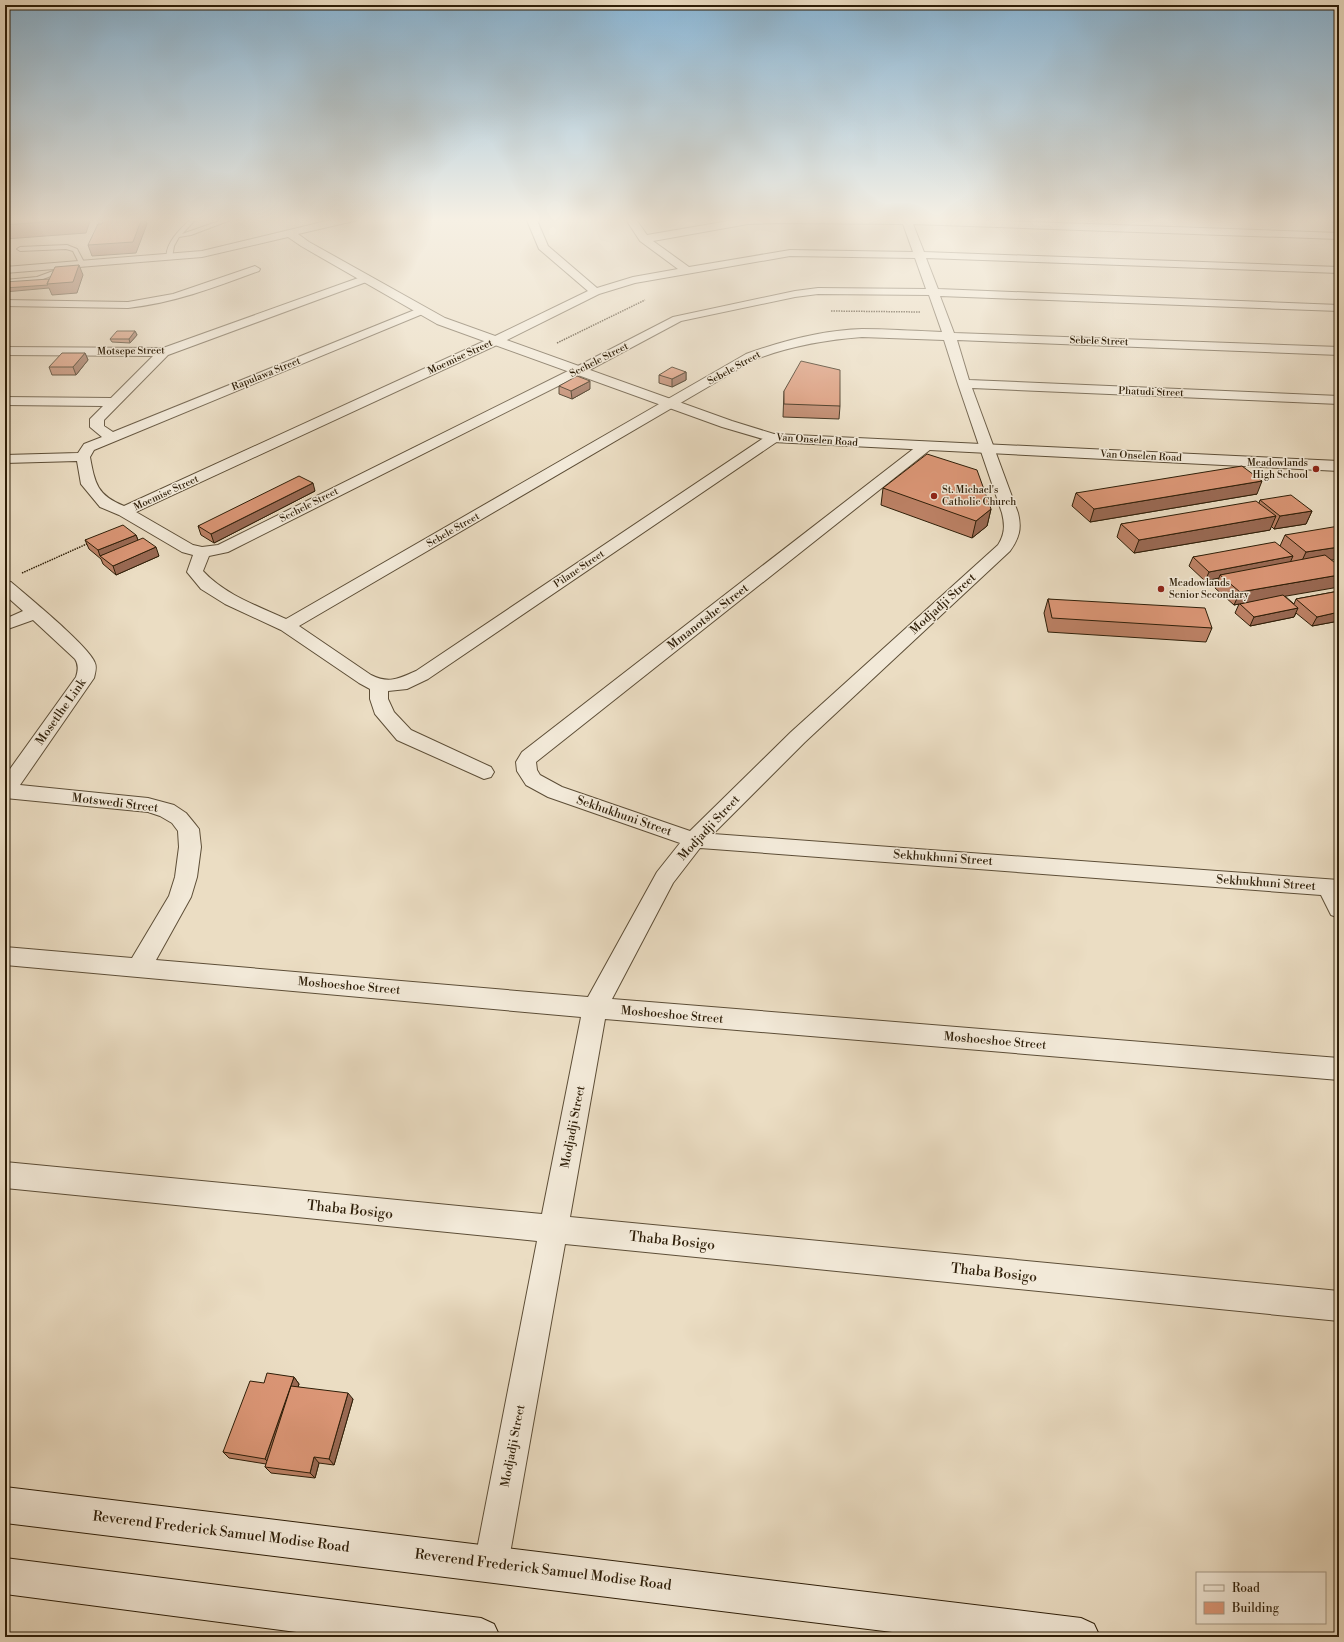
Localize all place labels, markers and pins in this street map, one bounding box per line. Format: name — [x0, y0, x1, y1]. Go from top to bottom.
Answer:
place label: Meadowlands High School — [1247, 457, 1308, 481]
marker: Meadowlands High School — [1311, 464, 1321, 474]
place label: St. Michael's Catholic Church — [942, 484, 1016, 508]
marker: St. Michael's Catholic Church — [929, 491, 939, 501]
place label: Meadowlands Senior Secondary — [1169, 577, 1249, 601]
marker: Meadowlands Senior Secondary — [1156, 584, 1166, 594]

